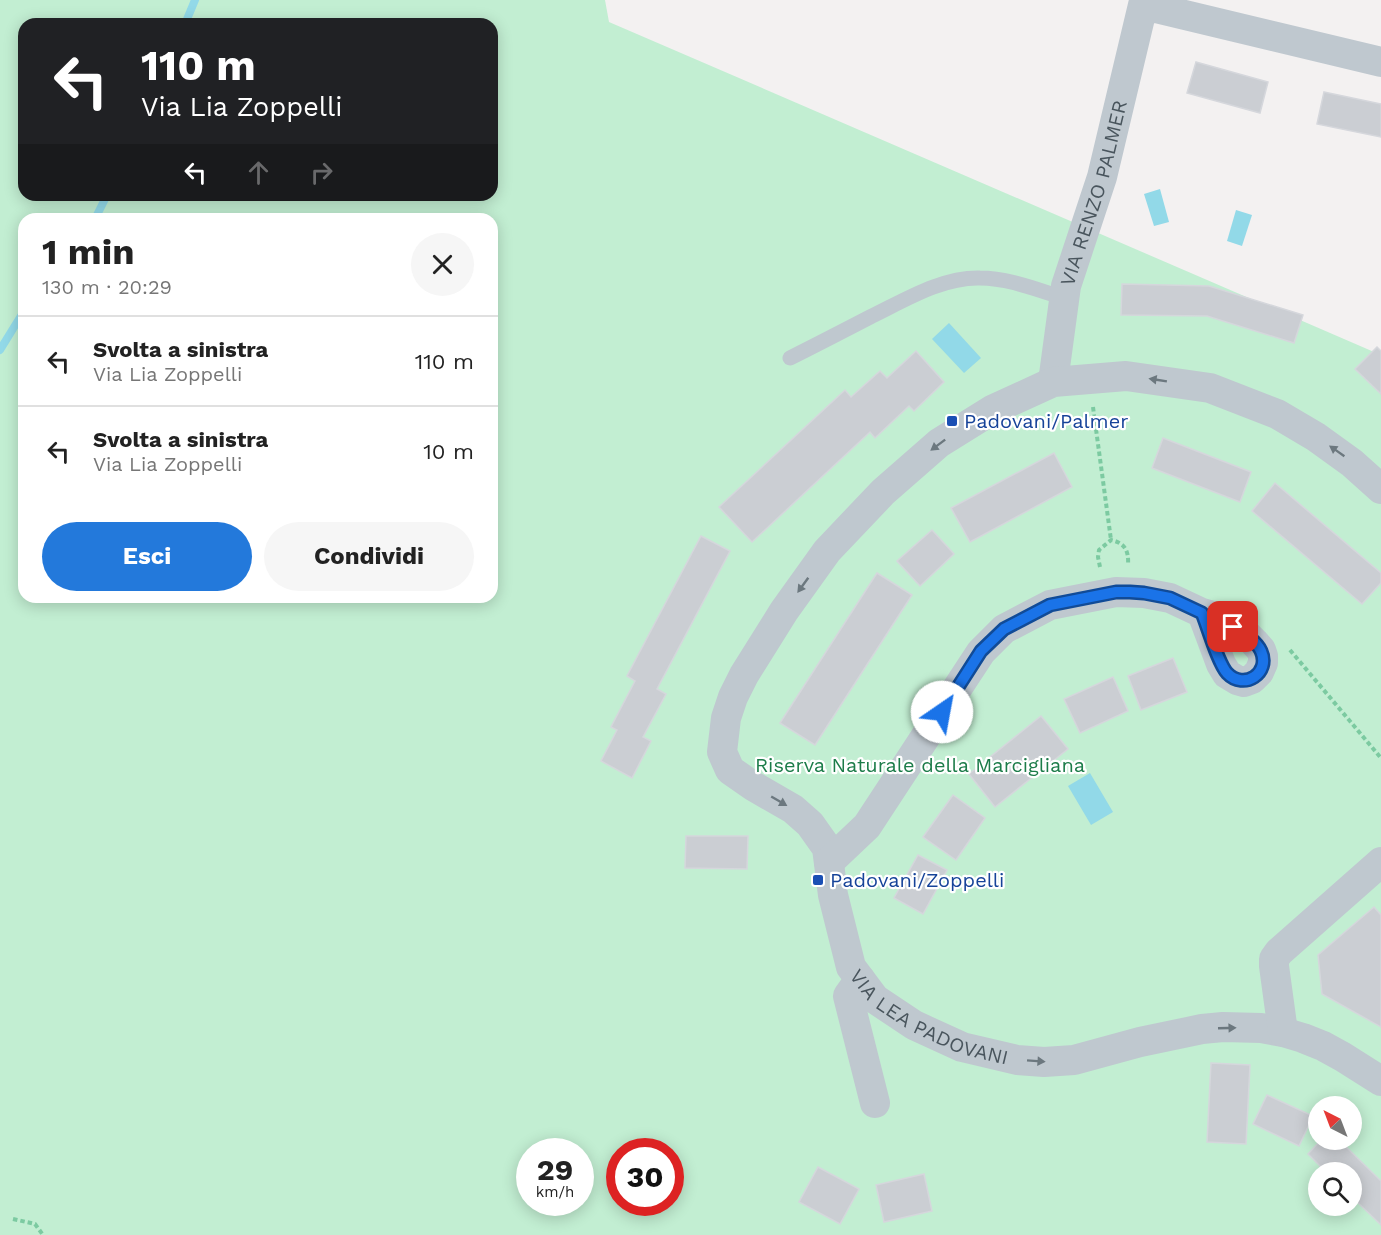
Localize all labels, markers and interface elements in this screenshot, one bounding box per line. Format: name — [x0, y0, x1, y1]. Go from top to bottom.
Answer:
text: 110 m — [141, 41, 256, 90]
icon: left — [42, 42, 120, 120]
text: Via Lia Zoppelli — [141, 91, 342, 123]
street label: VIA RENZO PALMER — [1055, 98, 1132, 289]
icon: left — [179, 156, 212, 189]
icon: ahead — [242, 156, 275, 189]
icon: right — [305, 156, 338, 189]
text: 1 min — [42, 231, 134, 273]
button: close — [411, 233, 474, 296]
text: 130 m · 20:29 — [42, 275, 172, 299]
text: Svolta a sinistra — [93, 337, 268, 362]
icon: left — [42, 345, 75, 378]
text: 110 m — [415, 349, 474, 374]
text: Via Lia Zoppelli — [93, 362, 242, 386]
one-way arrow — [1148, 376, 1167, 385]
place label: Padovani/Palmer — [964, 409, 1128, 433]
marker: Padovani/Palmer — [945, 414, 959, 428]
text: Svolta a sinistra — [93, 427, 268, 452]
icon: left — [42, 435, 75, 468]
text: 10 m — [423, 439, 474, 464]
one-way arrow — [930, 439, 945, 451]
one-way arrow — [1329, 445, 1345, 457]
text: Via Lia Zoppelli — [93, 452, 242, 476]
button: Esci — [42, 522, 252, 591]
button: Condividi — [264, 522, 474, 591]
one-way arrow — [797, 577, 809, 592]
pin — [1207, 601, 1258, 652]
icon: arrive — [1216, 610, 1249, 643]
position arrow — [910, 680, 974, 744]
park label: Riserva Naturale della Marcigliana — [755, 753, 1085, 777]
one-way arrow — [771, 796, 788, 806]
place label: Padovani/Zoppelli — [830, 868, 1004, 892]
marker: Padovani/Zoppelli — [811, 873, 825, 887]
street label: VIA LEA PADOVANI — [845, 964, 1011, 1070]
one-way arrow — [1218, 1023, 1237, 1032]
one-way arrow — [1027, 1057, 1046, 1066]
north arrow — [1308, 1096, 1362, 1150]
map controls — [1308, 1096, 1362, 1216]
speed limit sign: 30 — [606, 1138, 684, 1216]
text: 29 — [537, 1152, 573, 1187]
button: search — [1308, 1162, 1362, 1216]
text: km/h — [536, 1183, 574, 1201]

